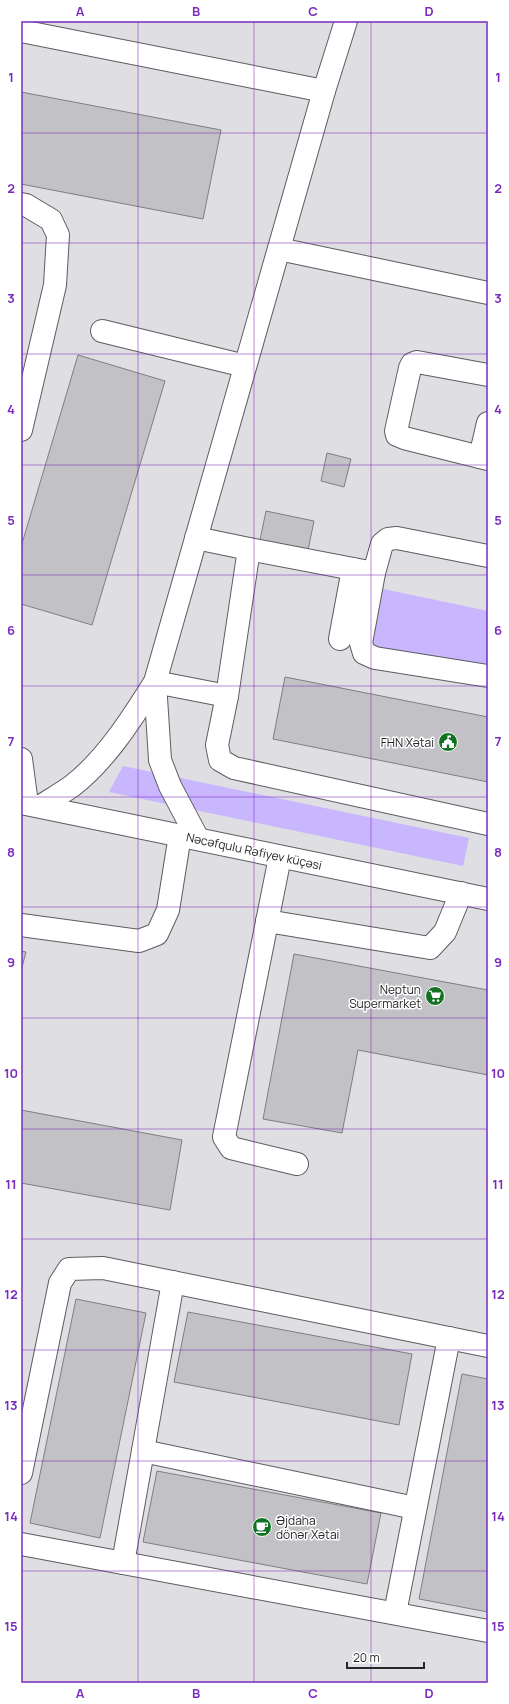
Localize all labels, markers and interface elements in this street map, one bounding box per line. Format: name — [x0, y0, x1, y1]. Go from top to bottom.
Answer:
text: A — [76, 2, 85, 20]
text: B — [192, 2, 200, 20]
text: C — [308, 2, 318, 20]
text: D — [424, 2, 434, 20]
text: 1 — [8, 68, 14, 86]
text: 1 — [495, 68, 501, 86]
text: 2 — [7, 179, 15, 197]
text: 2 — [494, 179, 502, 197]
text: 3 — [7, 289, 15, 307]
text: 3 — [494, 289, 502, 307]
text: 4 — [7, 400, 15, 418]
text: 4 — [494, 400, 502, 418]
text: 5 — [7, 511, 15, 529]
text: 5 — [494, 511, 502, 529]
text: 6 — [7, 621, 15, 639]
text: 6 — [494, 621, 502, 639]
public building icon: FHN Xətai — [437, 731, 459, 753]
text: 7 — [8, 732, 15, 750]
text: 7 — [495, 732, 502, 750]
place label: FHN Xətai — [381, 734, 434, 751]
street label: Nəcəfqulu Rəfiyev küçəsi — [185, 828, 323, 874]
text: 8 — [7, 843, 15, 861]
text: 8 — [494, 843, 502, 861]
text: 9 — [7, 953, 15, 971]
text: 9 — [494, 953, 502, 971]
place label: Neptun Supermarket — [349, 981, 421, 1012]
supermarket icon: Neptun Supermarket — [424, 985, 446, 1007]
text: 10 — [4, 1064, 18, 1082]
text: 10 — [491, 1064, 505, 1082]
text: 11 — [5, 1175, 17, 1193]
text: 11 — [492, 1175, 504, 1193]
text: 12 — [4, 1285, 18, 1303]
text: 12 — [491, 1285, 505, 1303]
text: 13 — [4, 1396, 18, 1414]
text: 13 — [491, 1396, 505, 1414]
text: 14 — [4, 1507, 18, 1525]
text: 14 — [491, 1507, 505, 1525]
place label: Əjdaha dönər Xətai — [276, 1512, 339, 1543]
cafe icon: Əjdaha dönər Xətai — [251, 1516, 273, 1538]
text: 15 — [4, 1617, 18, 1635]
text: 15 — [491, 1617, 505, 1635]
scale bar — [347, 1644, 424, 1670]
text: 20 m — [353, 1649, 380, 1666]
text: A — [76, 1684, 85, 1702]
text: B — [192, 1684, 200, 1702]
text: C — [308, 1684, 318, 1702]
text: D — [424, 1684, 434, 1702]

